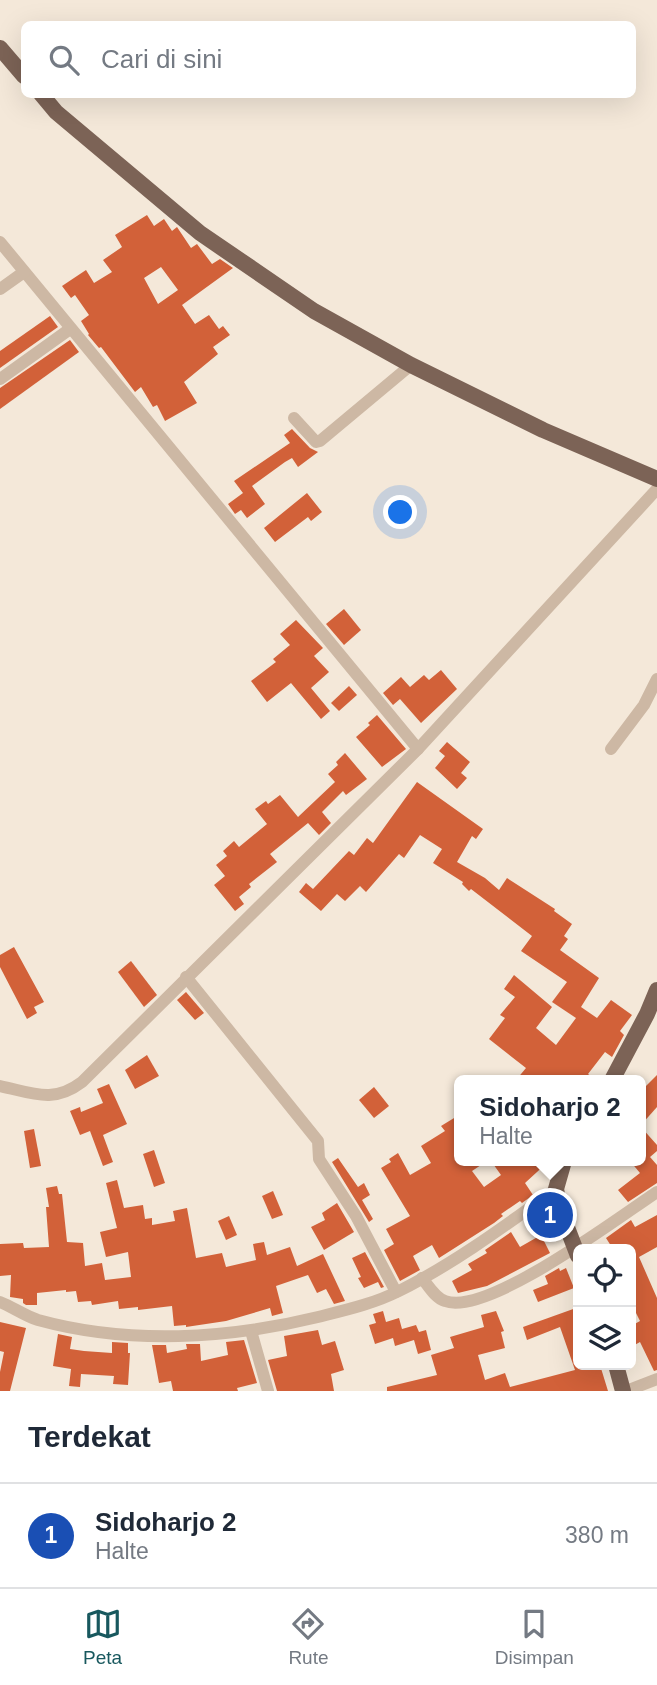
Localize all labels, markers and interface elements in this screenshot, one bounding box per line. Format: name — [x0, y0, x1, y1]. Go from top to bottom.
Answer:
search box — [21, 21, 636, 98]
icon: search — [45, 41, 83, 79]
text: Cari di sini — [101, 44, 222, 74]
your location — [383, 495, 417, 529]
popup — [454, 1075, 646, 1166]
text: Sidoharjo 2 — [479, 1092, 621, 1122]
text: Halte — [479, 1123, 533, 1149]
pin: 1 — [527, 1189, 573, 1241]
map controls — [573, 1244, 636, 1370]
button: locate — [573, 1244, 636, 1307]
button: layers — [573, 1307, 636, 1370]
text: Terdekat — [28, 1420, 151, 1453]
text: Sidoharjo 2 — [95, 1507, 237, 1537]
text: 1 — [45, 1522, 57, 1548]
text: 380 m — [565, 1522, 629, 1548]
text: Halte — [95, 1538, 149, 1564]
tab: Peta — [83, 1605, 122, 1669]
tab: Rute — [288, 1605, 329, 1669]
tab: Disimpan — [495, 1605, 574, 1669]

